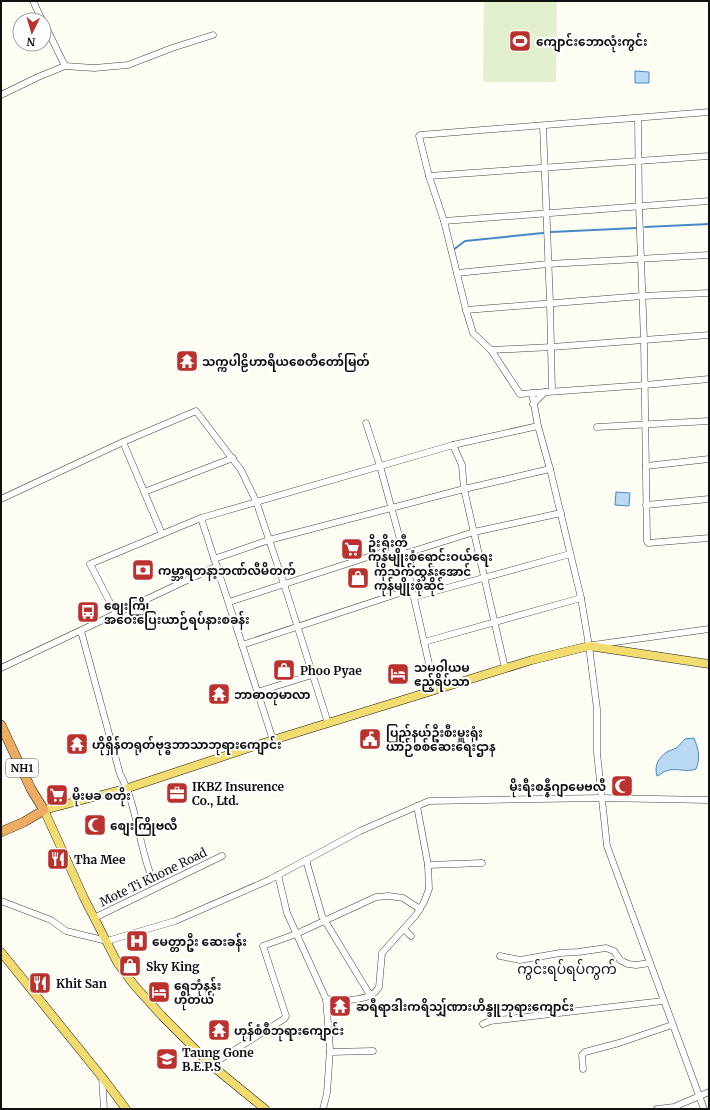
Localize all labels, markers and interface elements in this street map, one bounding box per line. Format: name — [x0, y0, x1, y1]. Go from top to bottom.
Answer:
north arrow — [12, 12, 52, 52]
sports icon: ကျောင်းဘောလုံးကွင်း — [507, 28, 533, 54]
place label: ကျောင်းဘောလုံးကွင်း — [536, 32, 648, 53]
text: N — [26, 35, 36, 49]
temple icon: သက္ကပါဠိဟာရိယစေတီတော်မြတ် — [174, 348, 200, 374]
place label: သက္ကပါဠိဟာရိယစေတီတော်မြတ် — [202, 352, 370, 372]
place label: ဦးရှိုးတီ ကုန်မျိုးစုံရောင်းဝယ်ရေး — [368, 534, 493, 568]
supermarket icon: ဦးရှိုးတီ ကုန်မျိုးစုံရောင်းဝယ်ရေး — [339, 536, 365, 562]
bank icon: ကမ္ဘာ့ရတနာ့ဘဏ်လီမိတက် — [130, 557, 156, 583]
place label: ကမ္ဘာ့ရတနာ့ဘဏ်လီမိတက် — [158, 561, 296, 581]
place label: ကိုသက်ထွန်းအောင် ကုန်မျိုးစုံဆိုင် — [374, 562, 471, 597]
shop icon: ကိုသက်ထွန်းအောင် ကုန်မျိုးစုံဆိုင် — [345, 565, 371, 591]
place label: စျေးကြို အဝေးပြေးယာဉ်ရပ်နားစခန်း — [104, 597, 250, 630]
bus stop icon: စျေးကြို အဝေးပြေးယာဉ်ရပ်နားစခန်း — [75, 599, 101, 625]
shop icon: Phoo Pyae — [271, 657, 297, 683]
place label: သမဝါယမ ဧည့်ရိပ်သာ — [414, 659, 470, 692]
hotel icon: သမဝါယမ ဧည့်ရိပ်သာ — [385, 661, 411, 687]
place label: Phoo Pyae — [300, 663, 362, 678]
temple icon: ဘာဓာတုမာလာ — [206, 681, 232, 707]
place label: ဘာဓာတုမာလာ — [234, 687, 310, 706]
place label: ပြည်နယ်ဦးစီးမှူးရုံး ယာဉ်စစ်ဆေးရေးဌာန — [386, 723, 496, 757]
public building icon: ပြည်နယ်ဦးစီးမှူးရုံး ယာဉ်စစ်ဆေးရေးဌာန — [357, 726, 383, 752]
temple icon: ဟိုရှိန်တရုတ်ဗုဒ္ဓဘာသာဘုရားကျောင်း — [64, 731, 90, 757]
place label: ဟိုရှိန်တရုတ်ဗုဒ္ဓဘာသာဘုရားကျောင်း — [92, 735, 282, 756]
road number: NH1 — [6, 759, 38, 777]
mosque icon: မိုးရီးစန္နီဂျာမေဗလီ — [609, 773, 635, 799]
place label: မိုးရီးစန္နီဂျာမေဗလီ — [509, 778, 606, 798]
place label: IKBZ Insurence Co., Ltd. — [192, 779, 284, 808]
office icon: IKBZ Insurence Co., Ltd. — [164, 780, 190, 806]
supermarket icon: မိုးမခ စတိုး — [44, 782, 70, 808]
place label: မိုးမခ စတိုး — [72, 787, 131, 807]
mosque icon: စျေးကြိုဗလီ — [82, 812, 108, 838]
place label: စျေးကြိုဗလီ — [110, 817, 177, 837]
street label: Mote Ti Khone Road — [97, 845, 209, 909]
restaurant icon: Tha Mee — [45, 846, 71, 872]
place label: Tha Mee — [74, 852, 126, 867]
hospital icon: မေတ္တာဦး ဆေးခန်း — [124, 928, 150, 954]
place label: မေတ္တာဦး ဆေးခန်း — [152, 932, 247, 952]
shop icon: Sky King — [117, 953, 143, 979]
place label: Sky King — [146, 959, 200, 974]
district label: ကွင်းရပ်ရပ်ကွက် — [517, 959, 617, 981]
restaurant icon: Khit San — [27, 970, 53, 996]
place label: Khit San — [56, 976, 107, 991]
place label: ရွှေဘုံနန်း ဟိုတယ် — [174, 976, 221, 1011]
hotel icon: ရွှေဘုံနန်း ဟိုတယ် — [146, 979, 172, 1005]
temple icon: ဆရီရာဒါးကရိသျှ်ဏားဟိန္ဒူဘုရားကျောင်း — [327, 993, 353, 1019]
place label: ဆရီရာဒါးကရိသျှ်ဏားဟိန္ဒူဘုရားကျောင်း — [356, 997, 574, 1018]
temple icon: ဟုန်စံစီဘုရားကျောင်း — [206, 1017, 232, 1043]
place label: ဟုန်စံစီဘုရားကျောင်း — [234, 1021, 344, 1042]
place label: Taung Gone B.E.P.S — [182, 1045, 254, 1074]
school or university icon: Taung Gone B.E.P.S — [154, 1046, 180, 1072]

